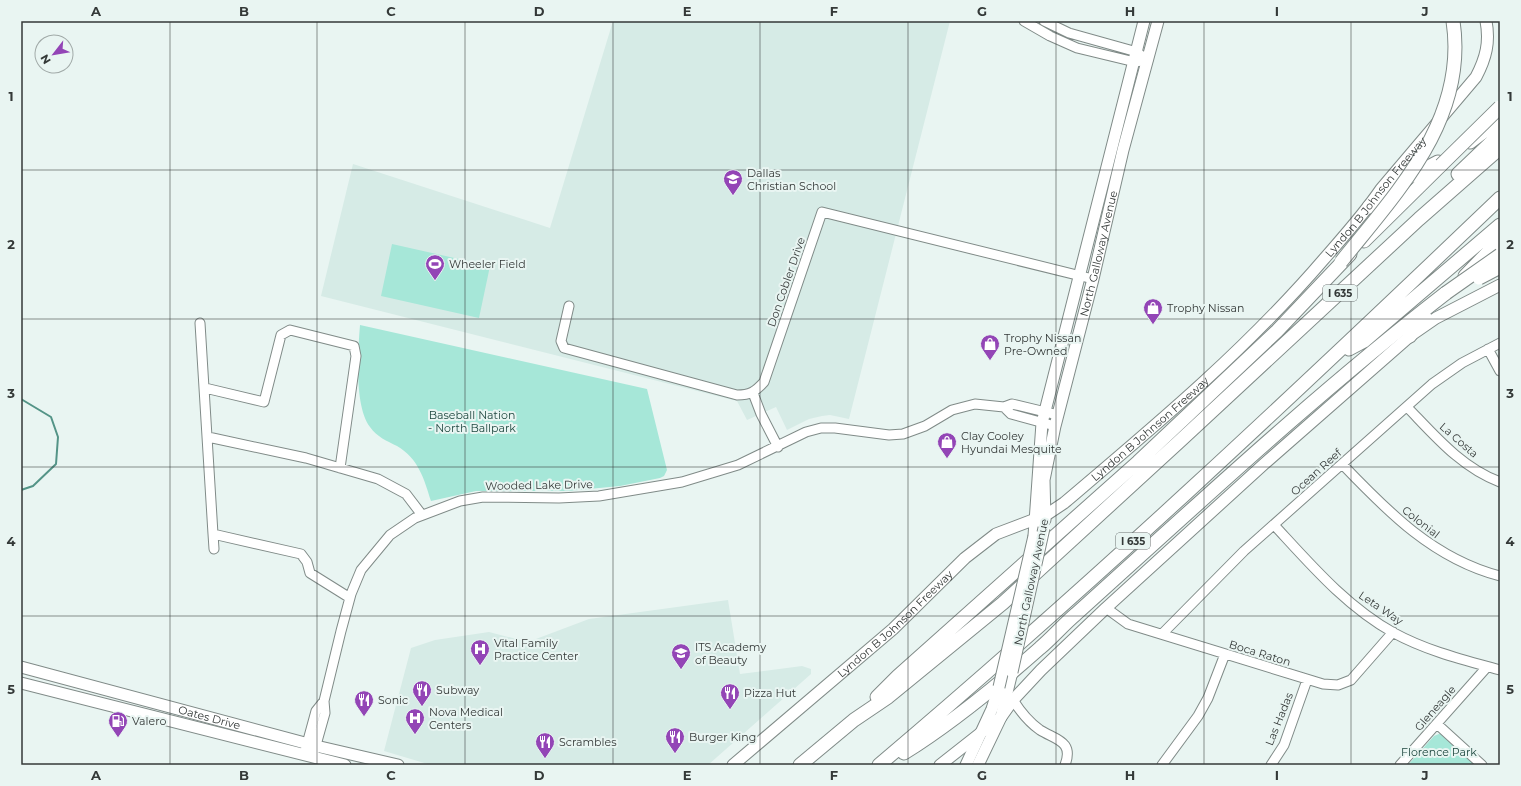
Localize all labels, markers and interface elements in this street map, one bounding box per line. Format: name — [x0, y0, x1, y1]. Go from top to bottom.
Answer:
text: A — [90, 3, 102, 19]
text: B — [239, 3, 249, 19]
text: C — [386, 3, 396, 19]
text: D — [534, 3, 545, 19]
text: E — [683, 3, 692, 19]
text: F — [830, 3, 838, 19]
text: G — [977, 3, 987, 19]
text: H — [1125, 3, 1135, 19]
text: I — [1275, 3, 1279, 19]
text: J — [1420, 3, 1429, 19]
north arrow — [34, 34, 74, 74]
text: N — [37, 52, 54, 67]
text: 1 — [8, 88, 14, 104]
text: 1 — [1507, 88, 1513, 104]
street label: Lyndon B Johnson Freeway — [1322, 134, 1429, 260]
place label: Dallas Christian School — [747, 166, 836, 193]
school or university icon: Dallas Christian School — [722, 168, 744, 196]
street label: North Galloway Avenue — [1077, 189, 1120, 318]
street label: Don Cobler Drive — [764, 235, 808, 329]
text: 2 — [7, 236, 15, 252]
text: 2 — [1506, 236, 1514, 252]
sports icon: Wheeler Field — [424, 253, 446, 281]
place label: Wheeler Field — [449, 257, 526, 271]
road number: I 635 — [1323, 285, 1357, 301]
shop icon: Trophy Nissan — [1142, 297, 1164, 325]
place label: Trophy Nissan — [1167, 301, 1244, 315]
place label: Trophy Nissan Pre-Owned — [1004, 331, 1081, 358]
shop icon: Trophy Nissan Pre-Owned — [979, 333, 1001, 361]
street label: Lyndon B Johnson Freeway — [1088, 374, 1212, 484]
text: 3 — [6, 385, 15, 401]
text: 3 — [1505, 385, 1514, 401]
park label: Baseball Nation - North Ballpark — [428, 408, 516, 435]
street label: La Costa — [1437, 419, 1481, 461]
place label: Clay Cooley Hyundai Mesquite — [961, 429, 1062, 456]
shop icon: Clay Cooley Hyundai Mesquite — [936, 431, 958, 459]
street label: Ocean Reef — [1288, 445, 1345, 498]
street label: Wooded Lake Drive — [485, 477, 593, 493]
street label: Colonial — [1399, 503, 1443, 541]
street label: North Galloway Avenue — [1011, 517, 1051, 647]
text: 4 — [7, 533, 16, 549]
road number: I 635 — [1116, 533, 1150, 549]
text: 4 — [1506, 533, 1515, 549]
street label: Lyndon B Johnson Freeway — [834, 567, 956, 680]
street label: Leta Way — [1356, 588, 1406, 628]
place label: Vital Family Practice Center — [494, 636, 578, 663]
street label: Boca Raton — [1227, 637, 1293, 669]
hospital icon: Vital Family Practice Center — [469, 638, 491, 666]
place label: ITS Academy of Beauty — [695, 640, 766, 667]
school or university icon: ITS Academy of Beauty — [670, 642, 692, 670]
restaurant icon: Subway — [411, 679, 433, 707]
text: 5 — [7, 681, 15, 697]
text: 5 — [1506, 681, 1514, 697]
restaurant icon: Pizza Hut — [719, 682, 741, 710]
street label: Gleneagle — [1411, 682, 1459, 734]
place label: Subway — [436, 683, 479, 697]
place label: Pizza Hut — [744, 686, 797, 700]
restaurant icon: Sonic — [353, 689, 375, 717]
street label: Las Hadas — [1262, 690, 1296, 748]
place label: Sonic — [378, 693, 408, 707]
street label: Oates Drive — [177, 702, 242, 733]
place label: Nova Medical Centers — [429, 705, 503, 732]
hospital icon: Nova Medical Centers — [404, 707, 426, 735]
fuel station icon: Valero — [107, 710, 129, 738]
place label: Valero — [132, 714, 166, 728]
restaurant icon: Burger King — [664, 726, 686, 754]
place label: Burger King — [689, 730, 756, 744]
restaurant icon: Scrambles — [534, 731, 556, 759]
place label: Scrambles — [559, 735, 617, 749]
park label: Florence Park — [1401, 745, 1477, 759]
text: A — [90, 767, 102, 783]
text: B — [239, 767, 249, 783]
text: C — [386, 767, 396, 783]
text: D — [534, 767, 545, 783]
text: E — [683, 767, 692, 783]
text: F — [830, 767, 838, 783]
text: G — [977, 767, 987, 783]
text: H — [1125, 767, 1135, 783]
text: I — [1275, 767, 1279, 783]
text: J — [1420, 767, 1429, 783]

